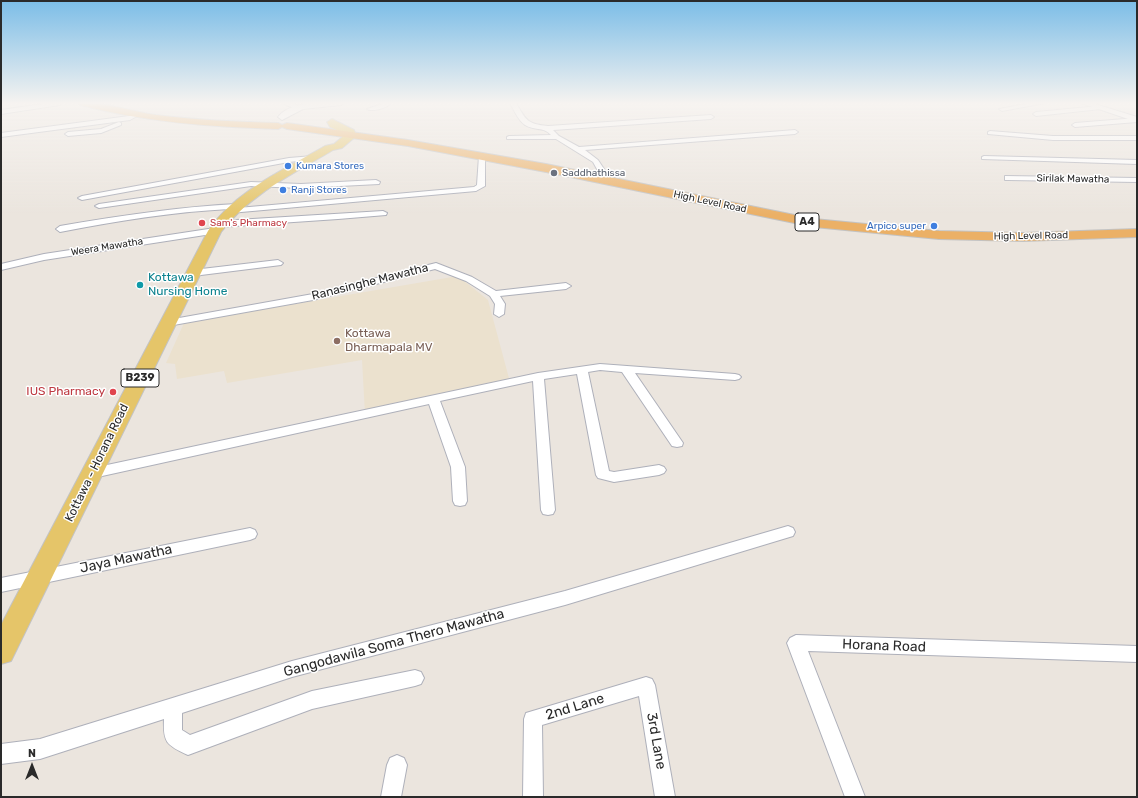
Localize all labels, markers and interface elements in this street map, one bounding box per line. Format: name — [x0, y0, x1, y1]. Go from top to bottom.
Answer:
place label: Kumara Stores — [296, 160, 364, 172]
marker: Kumara Stores — [283, 161, 293, 171]
place label: Saddhathissa — [562, 167, 625, 179]
marker: Saddhathissa — [549, 168, 559, 178]
street label: Sirilak Mawatha — [1037, 172, 1109, 186]
place label: Ranji Stores — [291, 184, 347, 196]
marker: Ranji Stores — [278, 185, 288, 195]
street label: High Level Road — [672, 188, 748, 216]
road number: A4 — [795, 213, 819, 231]
place label: Sam's Pharmacy — [210, 217, 287, 229]
marker: Sam's Pharmacy — [197, 218, 207, 228]
place label: Arpico super — [867, 220, 926, 232]
marker: Arpico super — [929, 221, 939, 231]
street label: High Level Road — [994, 229, 1068, 243]
street label: Weera Mawatha — [70, 235, 144, 259]
street label: Ranasinghe Mawatha — [310, 261, 430, 303]
place label: Kottawa Nursing Home — [148, 271, 227, 299]
marker: Kottawa Nursing Home — [135, 280, 145, 290]
place label: Kottawa Dharmapala MV — [345, 327, 433, 355]
marker: Kottawa Dharmapala MV — [332, 336, 342, 346]
road number: B239 — [121, 369, 159, 387]
place label: IUS Pharmacy — [26, 385, 105, 399]
marker: IUS Pharmacy — [108, 387, 118, 397]
street label: Kottawa - Horana Road — [62, 402, 132, 524]
street label: Jaya Mawatha — [78, 541, 174, 577]
street label: Gangodawila Soma Thero Mawatha — [282, 605, 506, 681]
street label: Horana Road — [842, 636, 926, 656]
street label: 2nd Lane — [544, 690, 606, 724]
street label: 3rd Lane — [643, 711, 669, 771]
north arrow — [12, 746, 52, 786]
text: N — [28, 747, 36, 760]

